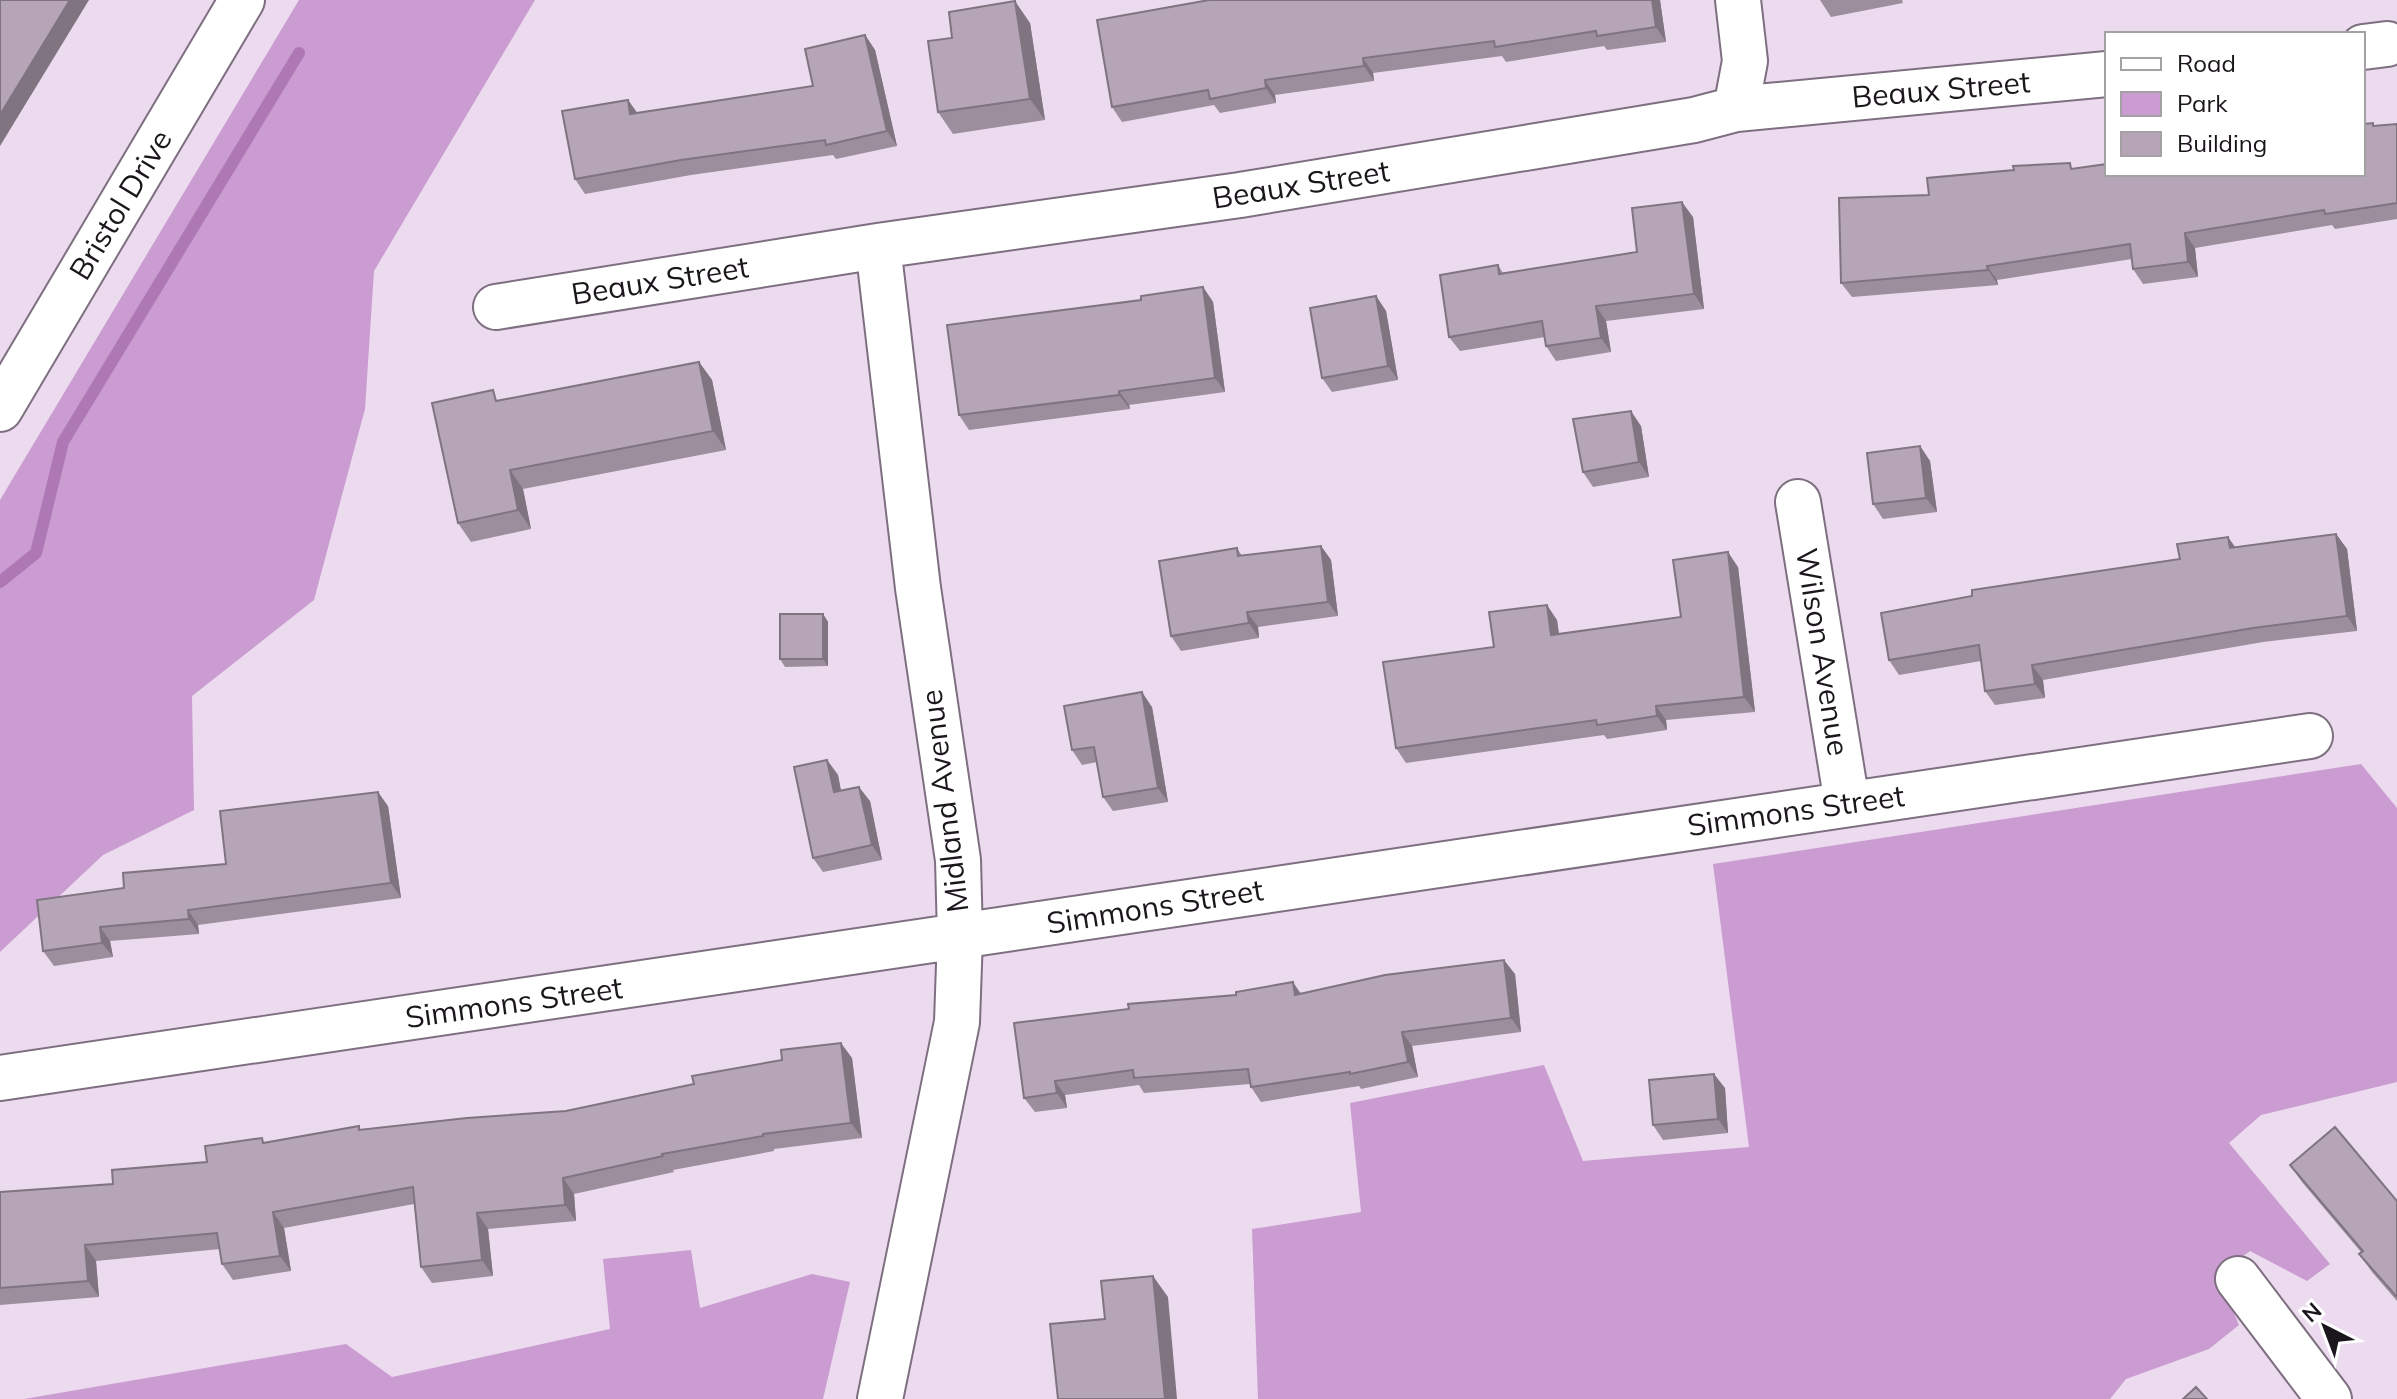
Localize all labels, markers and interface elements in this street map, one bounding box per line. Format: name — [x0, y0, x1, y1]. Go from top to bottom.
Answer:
legend — [2105, 32, 2365, 176]
text: Road — [2177, 48, 2236, 78]
street label: Beaux Street — [1850, 62, 2032, 116]
text: Park — [2177, 88, 2228, 118]
street label: Bristol Drive — [61, 123, 180, 286]
text: Building — [2177, 128, 2267, 158]
street label: Beaux Street — [1210, 151, 1392, 217]
street label: Beaux Street — [569, 247, 751, 313]
street label: Wilson Avenue — [1788, 545, 1858, 758]
street label: Midland Avenue — [912, 688, 977, 915]
street label: Simmons Street — [1685, 776, 1907, 844]
street label: Simmons Street — [1044, 870, 1266, 942]
street label: Simmons Street — [403, 968, 625, 1036]
north arrow — [2285, 1287, 2365, 1367]
text: N — [2296, 1296, 2327, 1328]

